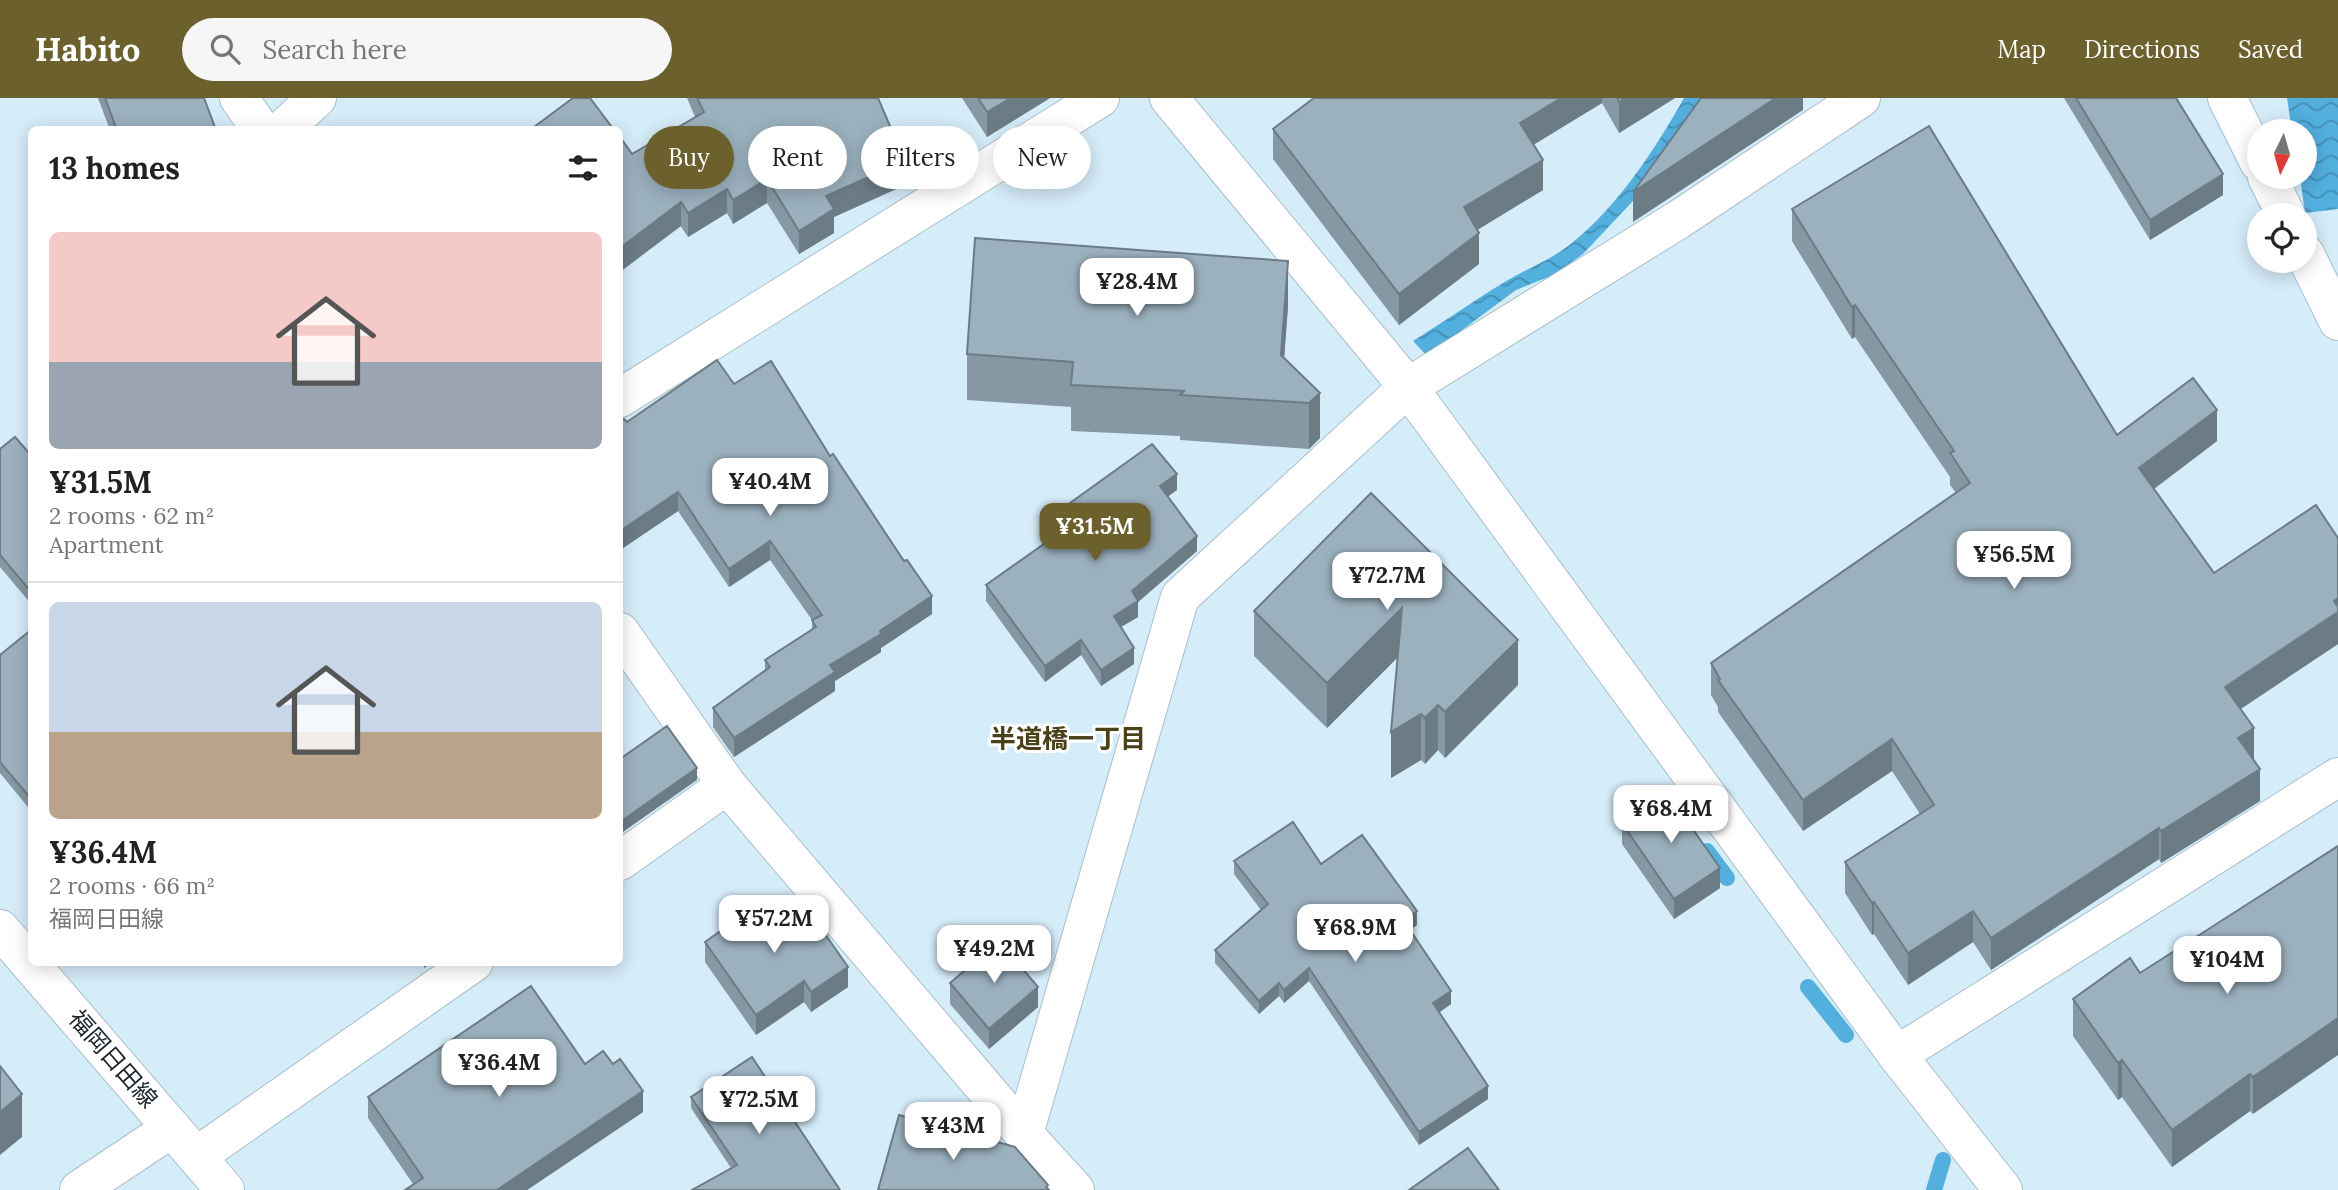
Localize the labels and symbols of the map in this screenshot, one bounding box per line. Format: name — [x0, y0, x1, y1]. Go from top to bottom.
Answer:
north arrow — [2247, 119, 2317, 189]
pin: ¥28.4M — [1080, 258, 1194, 318]
pin: ¥40.4M — [713, 458, 827, 518]
pin: ¥31.5M — [1038, 504, 1152, 563]
pin: ¥56.5M — [1957, 532, 2071, 591]
pin: ¥72.7M — [1330, 552, 1444, 612]
district label: 半道橋一丁目 — [990, 722, 1146, 755]
pin: ¥68.4M — [1614, 786, 1728, 845]
pin: ¥57.2M — [717, 896, 831, 955]
pin: ¥68.9M — [1298, 904, 1412, 964]
pin: ¥49.2M — [937, 926, 1051, 985]
pin: ¥104M — [2178, 936, 2276, 996]
street label: 福岡日田線 — [62, 1003, 164, 1114]
pin: ¥36.4M — [442, 1040, 556, 1099]
pin: ¥72.5M — [702, 1076, 816, 1136]
pin: ¥43M — [912, 1102, 994, 1162]

